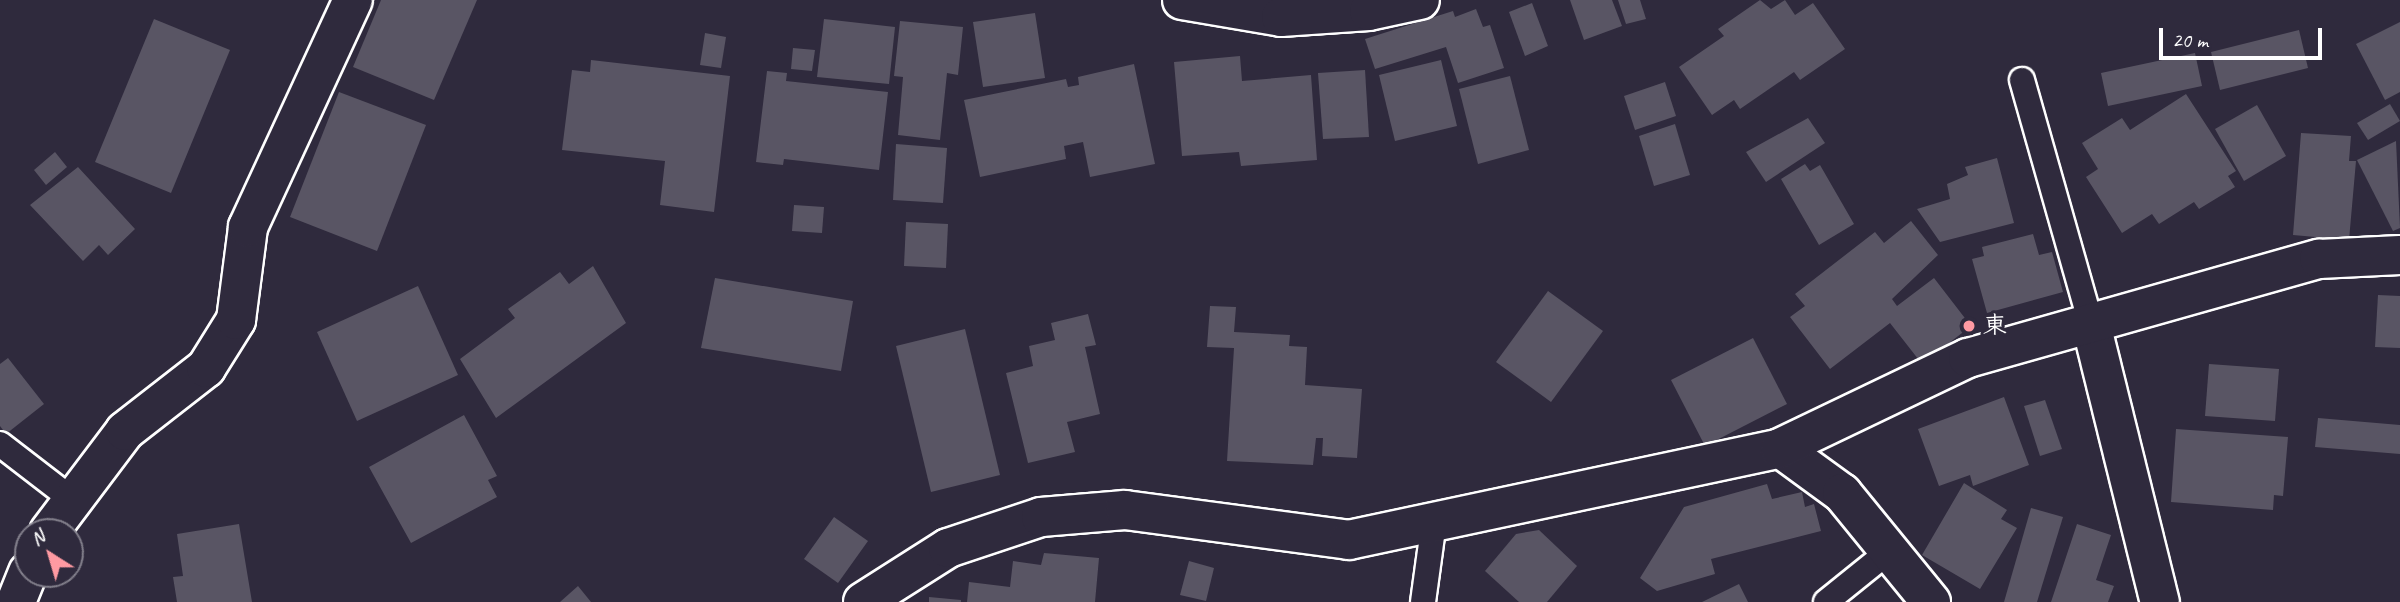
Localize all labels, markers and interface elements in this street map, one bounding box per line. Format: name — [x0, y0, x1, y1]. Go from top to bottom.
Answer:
scale bar — [2162, 14, 2325, 58]
text: 20 m — [2172, 27, 2208, 53]
place label: 東 — [1983, 312, 2007, 340]
marker: 東 — [1961, 318, 1977, 334]
north arrow — [14, 518, 84, 588]
text: N — [26, 525, 49, 551]

